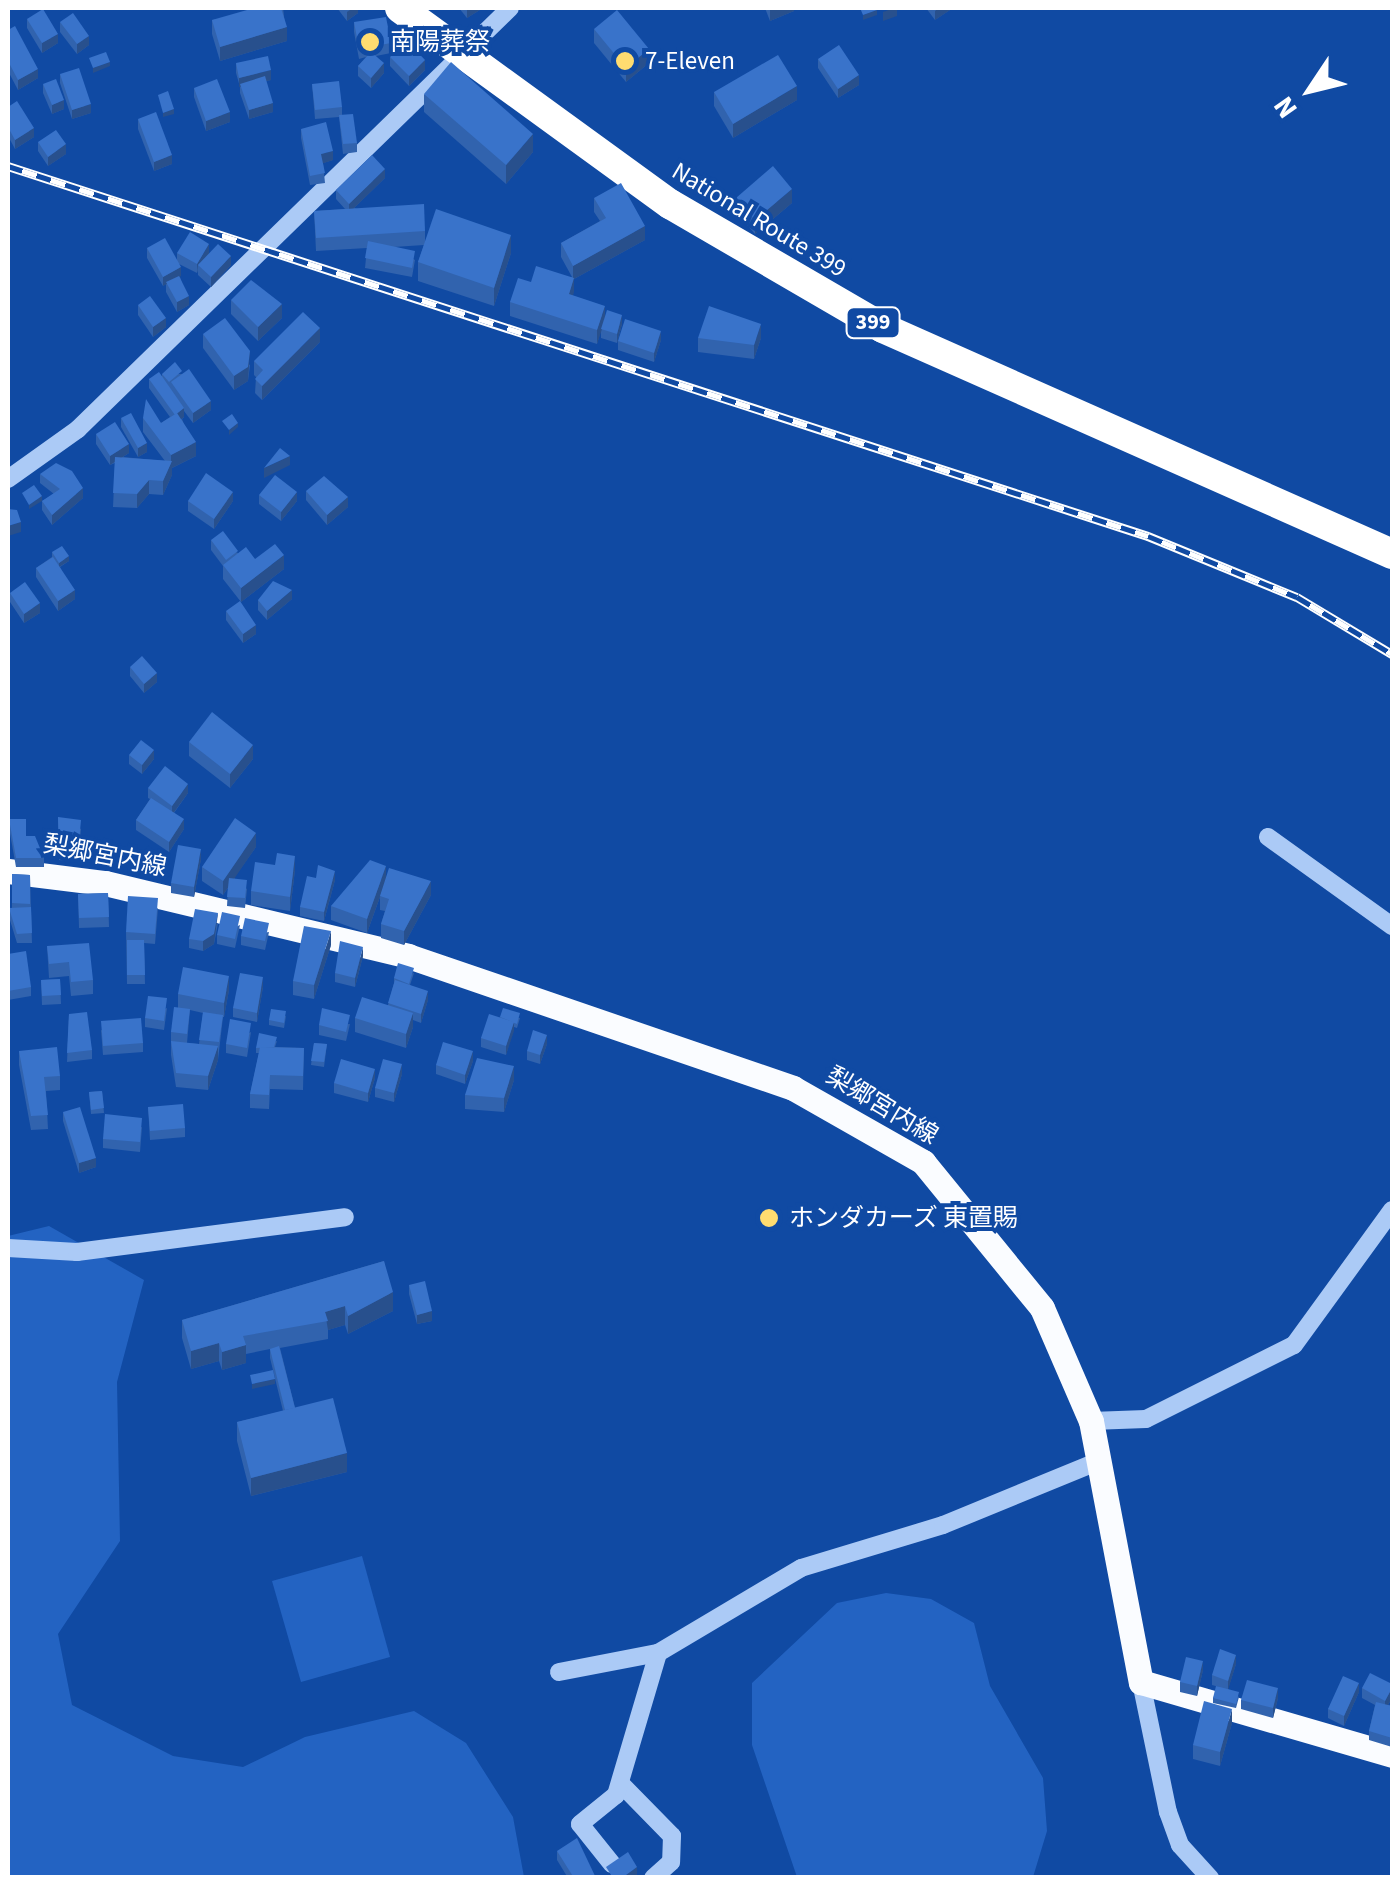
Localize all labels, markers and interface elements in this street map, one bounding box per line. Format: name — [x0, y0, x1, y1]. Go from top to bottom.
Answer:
place label: 南陽葬祭 — [390, 27, 490, 57]
marker: 南陽葬祭 — [359, 31, 381, 53]
north arrow — [1260, 40, 1360, 140]
place label: 7-Eleven — [645, 46, 735, 76]
marker: 7-Eleven — [614, 50, 636, 72]
text: N — [1264, 88, 1307, 126]
street label: National Route 399 — [666, 156, 852, 284]
road number: 399 — [846, 306, 900, 340]
street label: 梨郷宮内線 — [41, 829, 169, 883]
street label: 梨郷宮内線 — [821, 1061, 943, 1151]
place label: ホンダカーズ 東置賜 — [789, 1203, 1019, 1233]
marker: ホンダカーズ 東置賜 — [758, 1207, 780, 1229]

